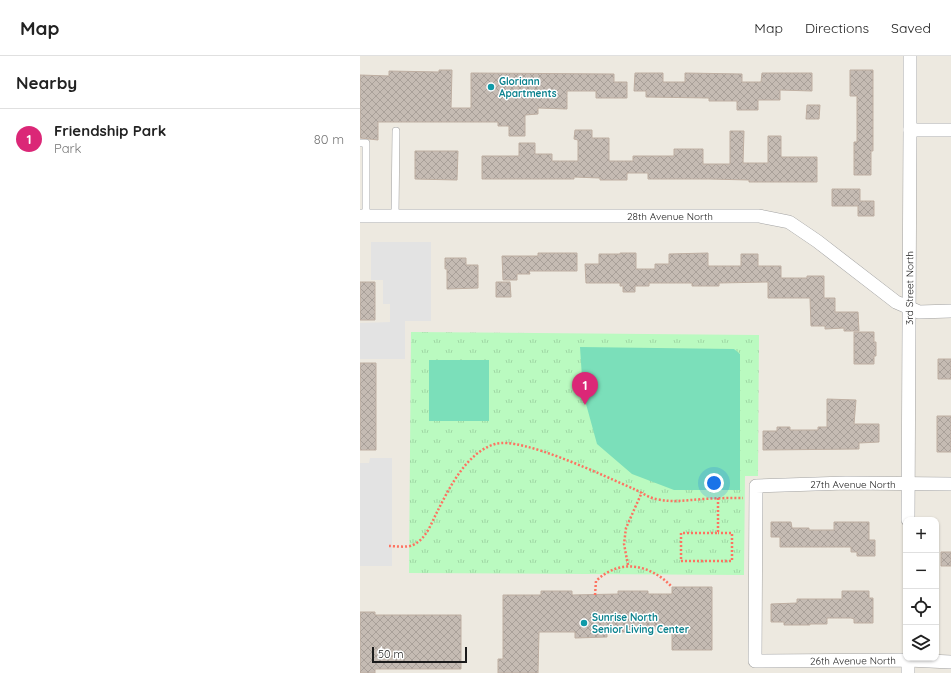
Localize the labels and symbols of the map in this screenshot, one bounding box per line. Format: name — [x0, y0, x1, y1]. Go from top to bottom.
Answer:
place label: Gloriann Apartments — [499, 75, 557, 100]
marker: Gloriann Apartments — [486, 82, 496, 92]
street label: 28th Avenue North — [627, 210, 713, 223]
street label: 3rd Street North — [902, 251, 916, 325]
pin: 1 — [572, 372, 598, 405]
your location — [704, 473, 724, 493]
street label: 27th Avenue North — [810, 478, 896, 491]
place label: Sunrise North Senior Living Center — [592, 611, 690, 636]
marker: Sunrise North Senior Living Center — [579, 618, 589, 628]
scale bar — [372, 645, 467, 664]
street label: 26th Avenue North — [810, 654, 896, 667]

